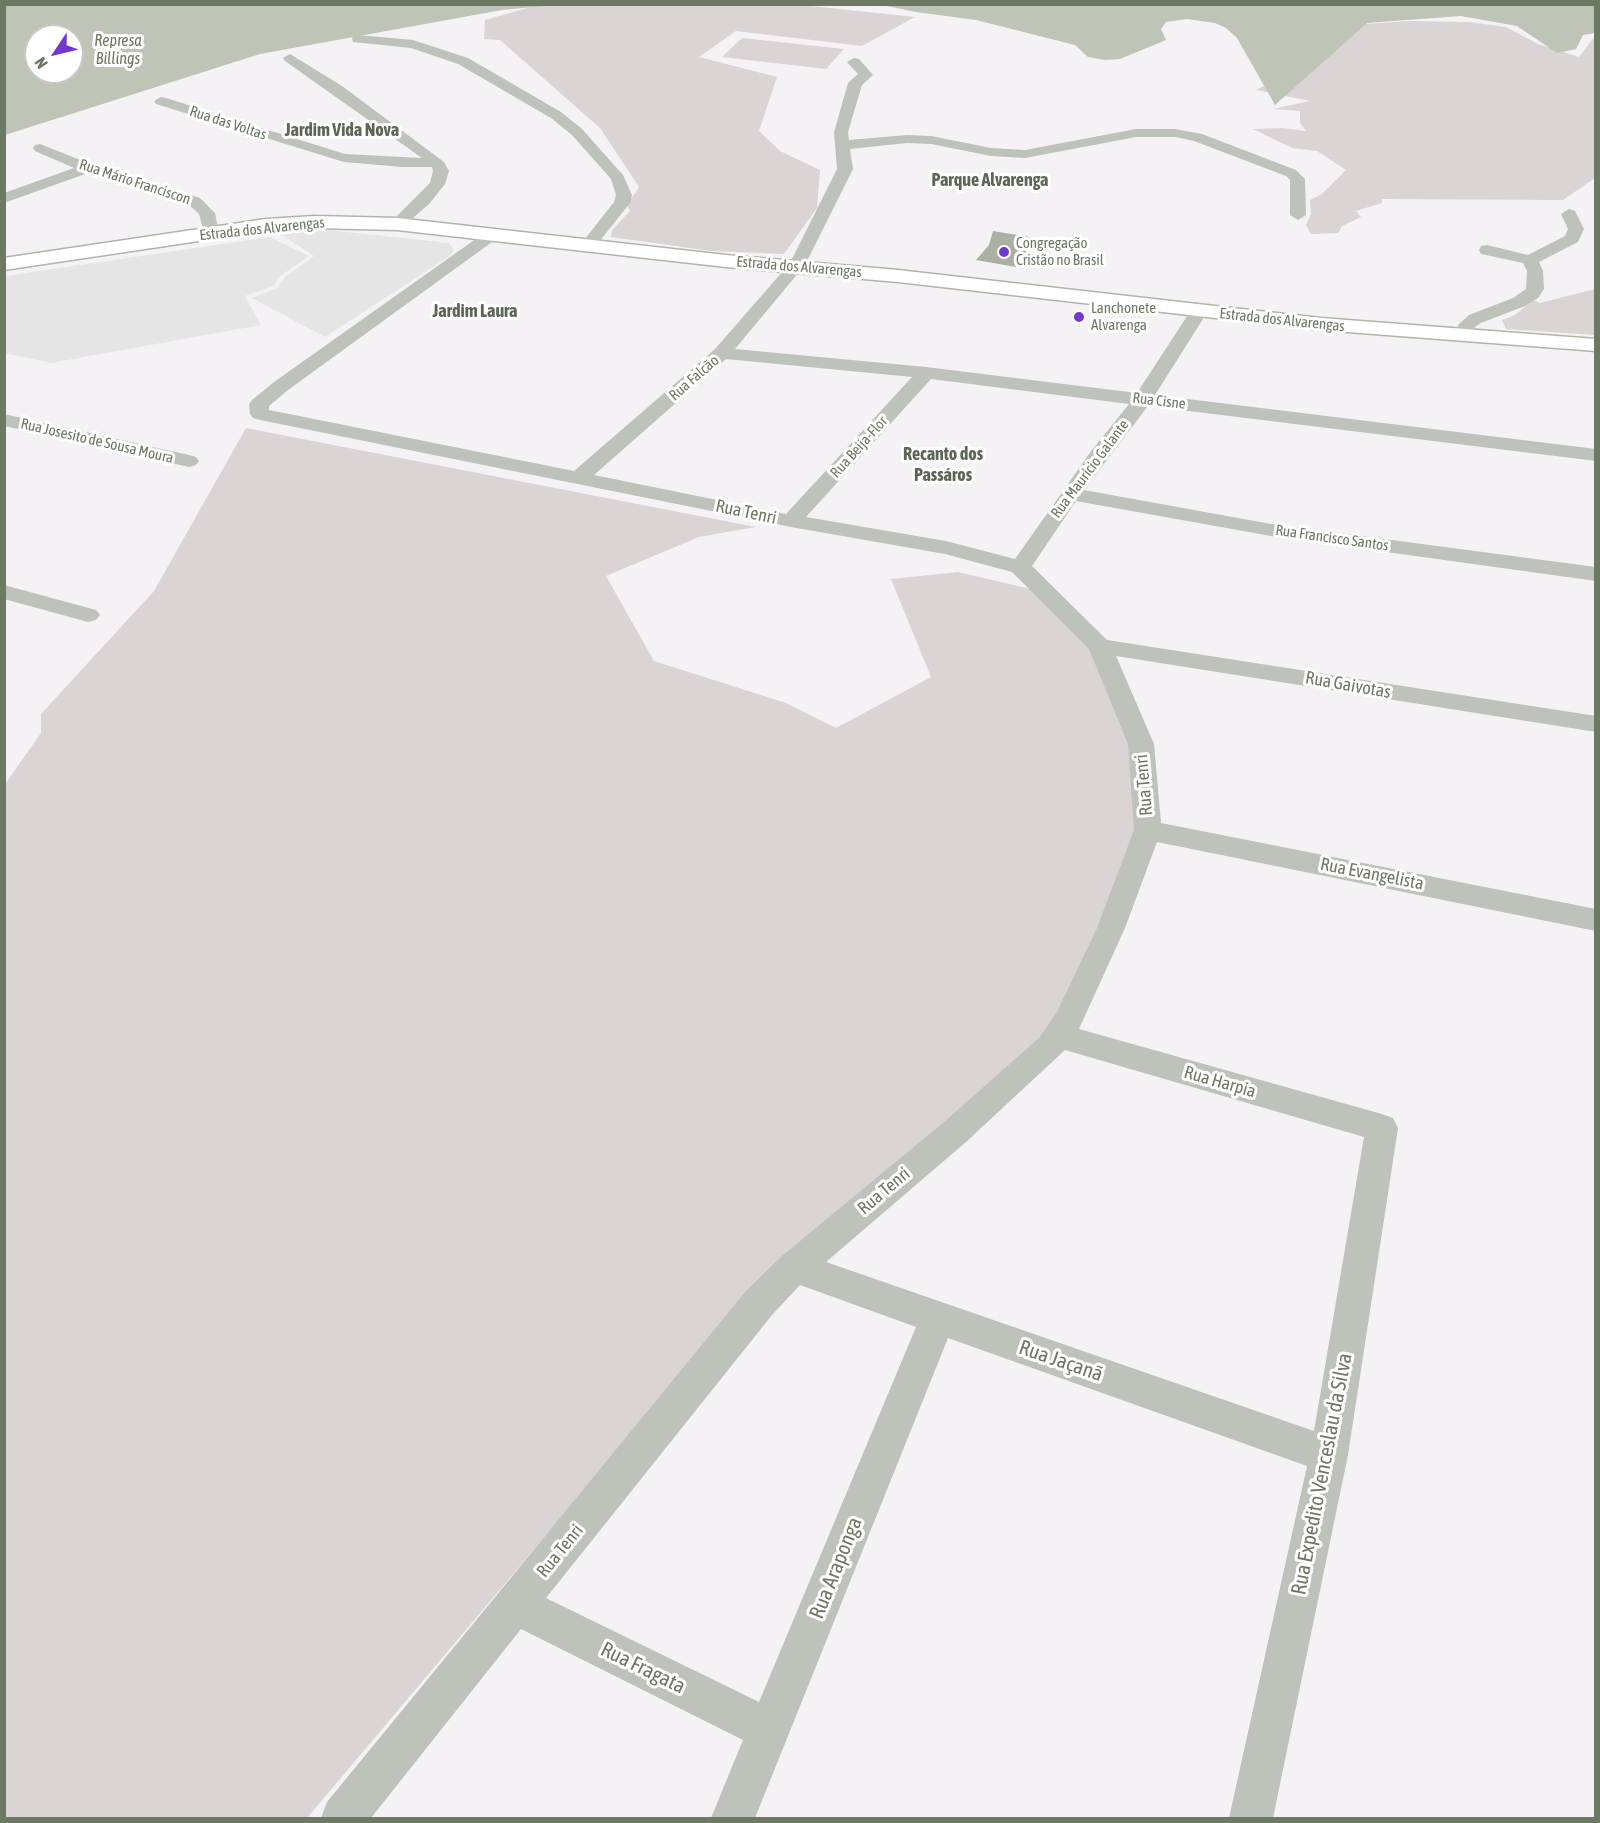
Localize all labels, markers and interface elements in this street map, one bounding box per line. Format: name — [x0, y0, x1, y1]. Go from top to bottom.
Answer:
north arrow — [24, 24, 84, 84]
water label: Represa Billings — [94, 31, 142, 69]
text: N — [31, 54, 51, 72]
street label: Rua das Voltas — [187, 102, 269, 144]
district label: Jardim Vida Nova — [285, 119, 399, 141]
street label: Rua Mário Franciscon — [77, 156, 193, 208]
district label: Parque Alvarenga — [932, 169, 1048, 191]
street label: Estrada dos Alvarengas — [198, 213, 326, 245]
place label: Congregação Cristão no Brasil — [1016, 234, 1104, 269]
marker: Congregação Cristão no Brasil — [997, 245, 1011, 259]
street label: Estrada dos Alvarengas — [736, 253, 862, 281]
place label: Lanchonete Alvarenga — [1091, 299, 1156, 334]
district label: Jardim Laura — [433, 300, 517, 322]
street label: Estrada dos Alvarengas — [1218, 304, 1346, 336]
marker: Lanchonete Alvarenga — [1072, 310, 1086, 324]
street label: Rua Falcão — [665, 352, 723, 404]
street label: Rua Cisne — [1131, 389, 1187, 413]
street label: Rua Beija-Flor — [827, 412, 891, 482]
street label: Rua Josesito de Sousa Moura — [19, 415, 175, 467]
street label: Rua Maurício Galante — [1047, 416, 1133, 522]
district label: Recanto dos Passáros — [903, 443, 983, 486]
street label: Rua Tenri — [714, 495, 778, 529]
street label: Rua Francisco Santos — [1274, 521, 1390, 555]
street label: Rua Gaivotas — [1304, 667, 1392, 703]
street label: Rua Tenri — [1131, 753, 1157, 817]
street label: Rua Evangelista — [1318, 853, 1426, 895]
street label: Rua Harpia — [1182, 1061, 1258, 1103]
street label: Rua Tenri — [853, 1163, 915, 1219]
street label: Rua Jaçanã — [1016, 1335, 1106, 1387]
street label: Rua Expedito Venceslau da Silva — [1286, 1351, 1358, 1597]
street label: Rua Araponga — [804, 1513, 868, 1623]
street label: Rua Tenri — [532, 1520, 588, 1582]
street label: Rua Fragata — [597, 1637, 689, 1699]

